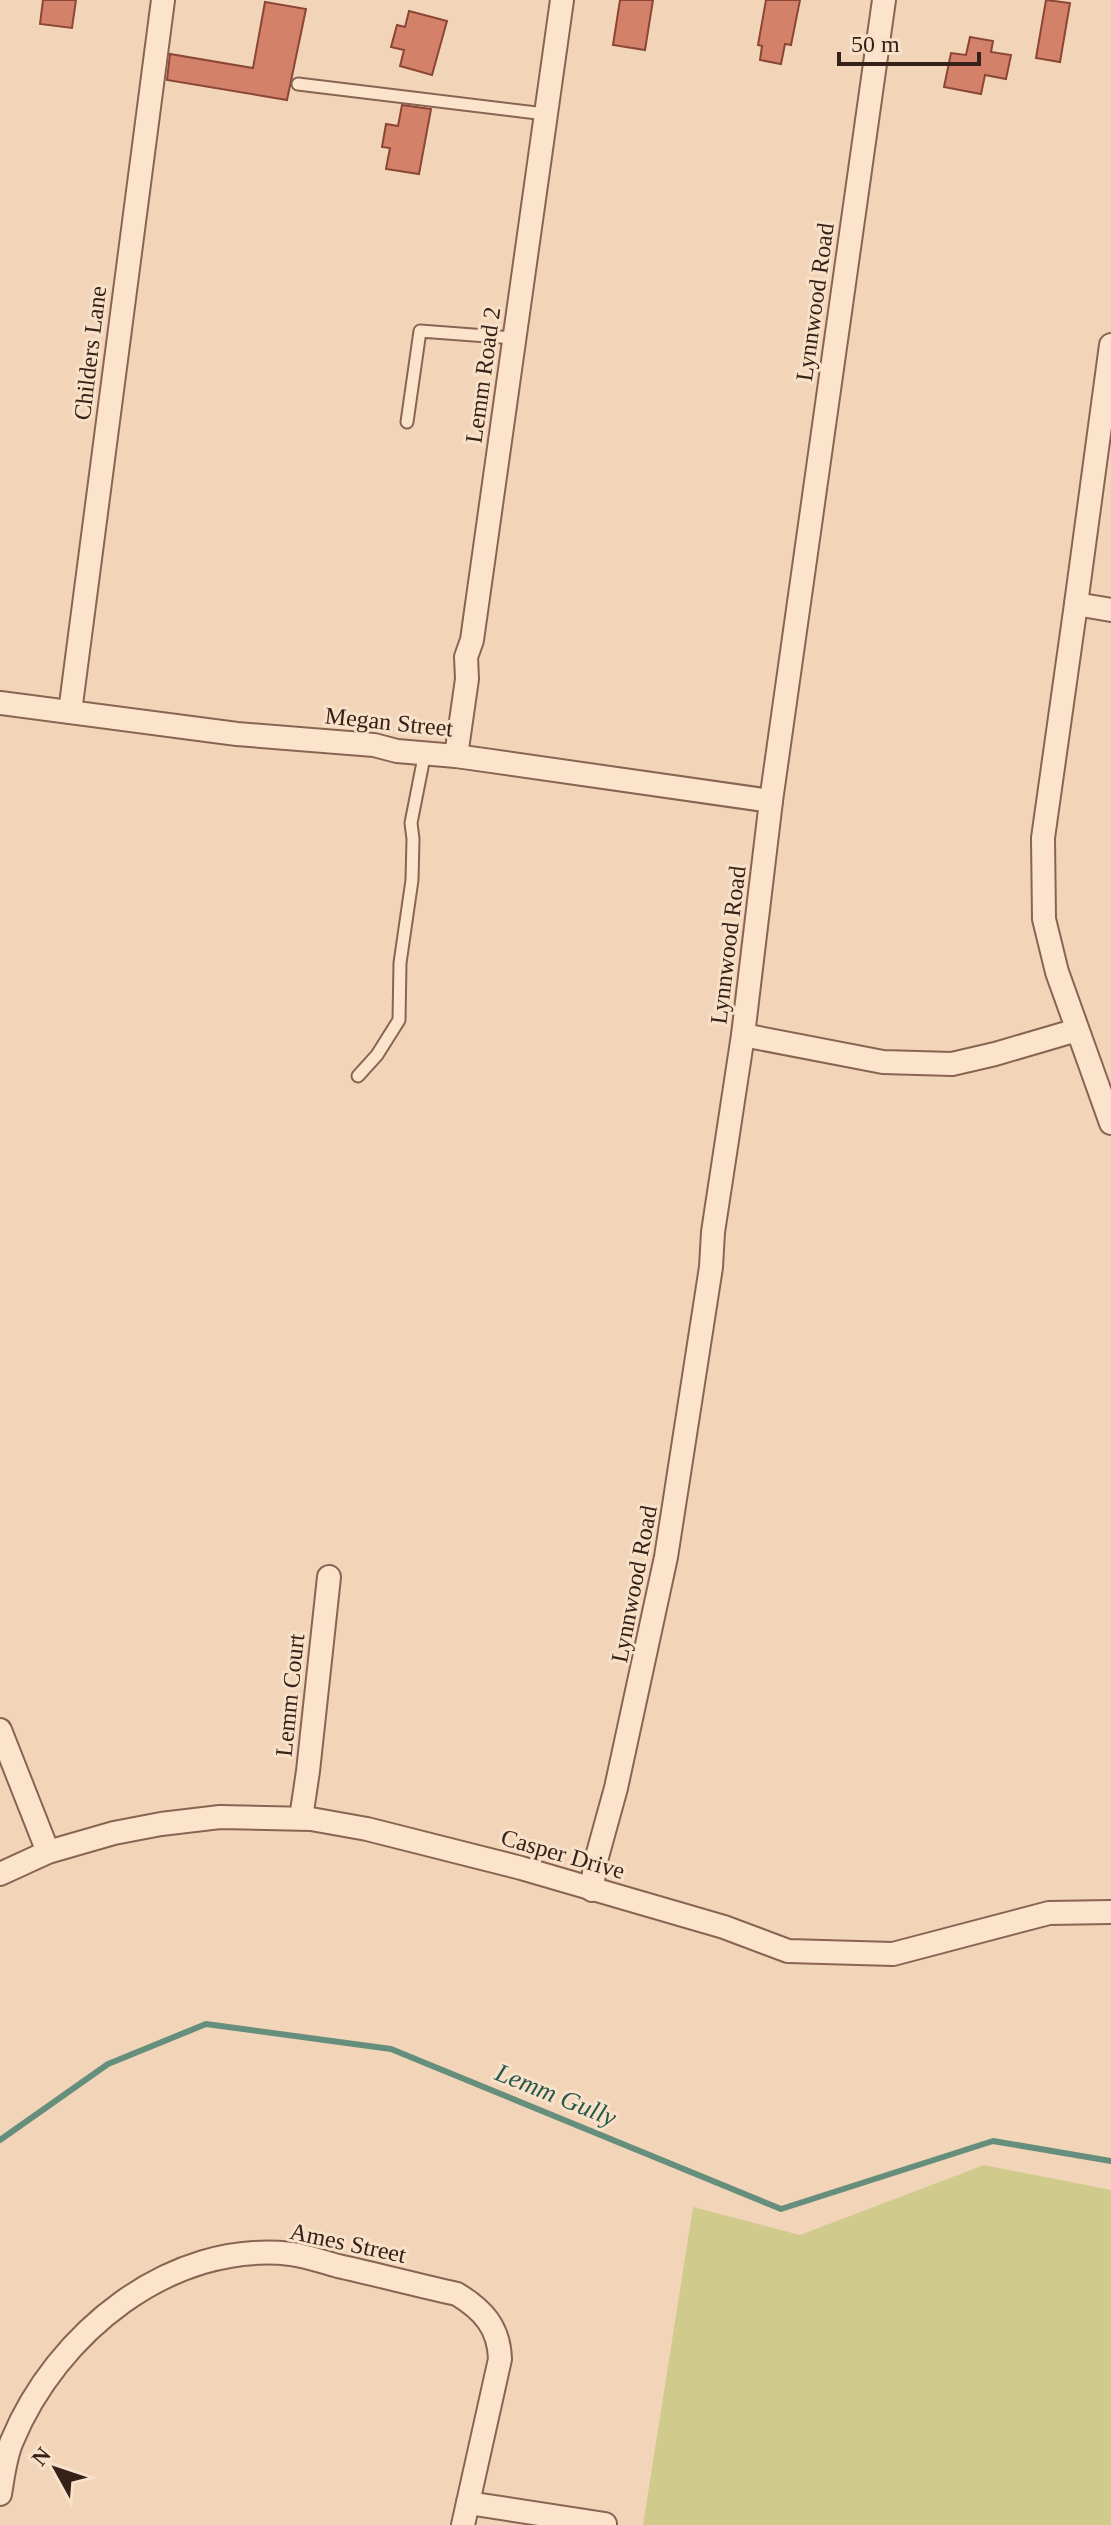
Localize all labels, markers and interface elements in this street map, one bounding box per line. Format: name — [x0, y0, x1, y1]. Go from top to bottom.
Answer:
scale bar — [839, 16, 979, 66]
text: 50 m — [851, 31, 900, 57]
street label: Lynnwood Road — [791, 221, 839, 383]
street label: Childers Lane — [69, 284, 111, 422]
street label: Lemm Road 2 — [461, 305, 505, 445]
street label: Megan Street — [324, 702, 455, 742]
street label: Lynnwood Road — [705, 864, 751, 1026]
street label: Lynnwood Road — [606, 1503, 662, 1665]
street label: Lemm Court — [271, 1632, 309, 1758]
street label: Casper Drive — [498, 1824, 628, 1884]
water label: Lemm Gully — [490, 2057, 621, 2133]
street label: Ames Street — [288, 2218, 409, 2268]
north arrow — [16, 2429, 96, 2509]
text: N — [26, 2442, 56, 2471]

